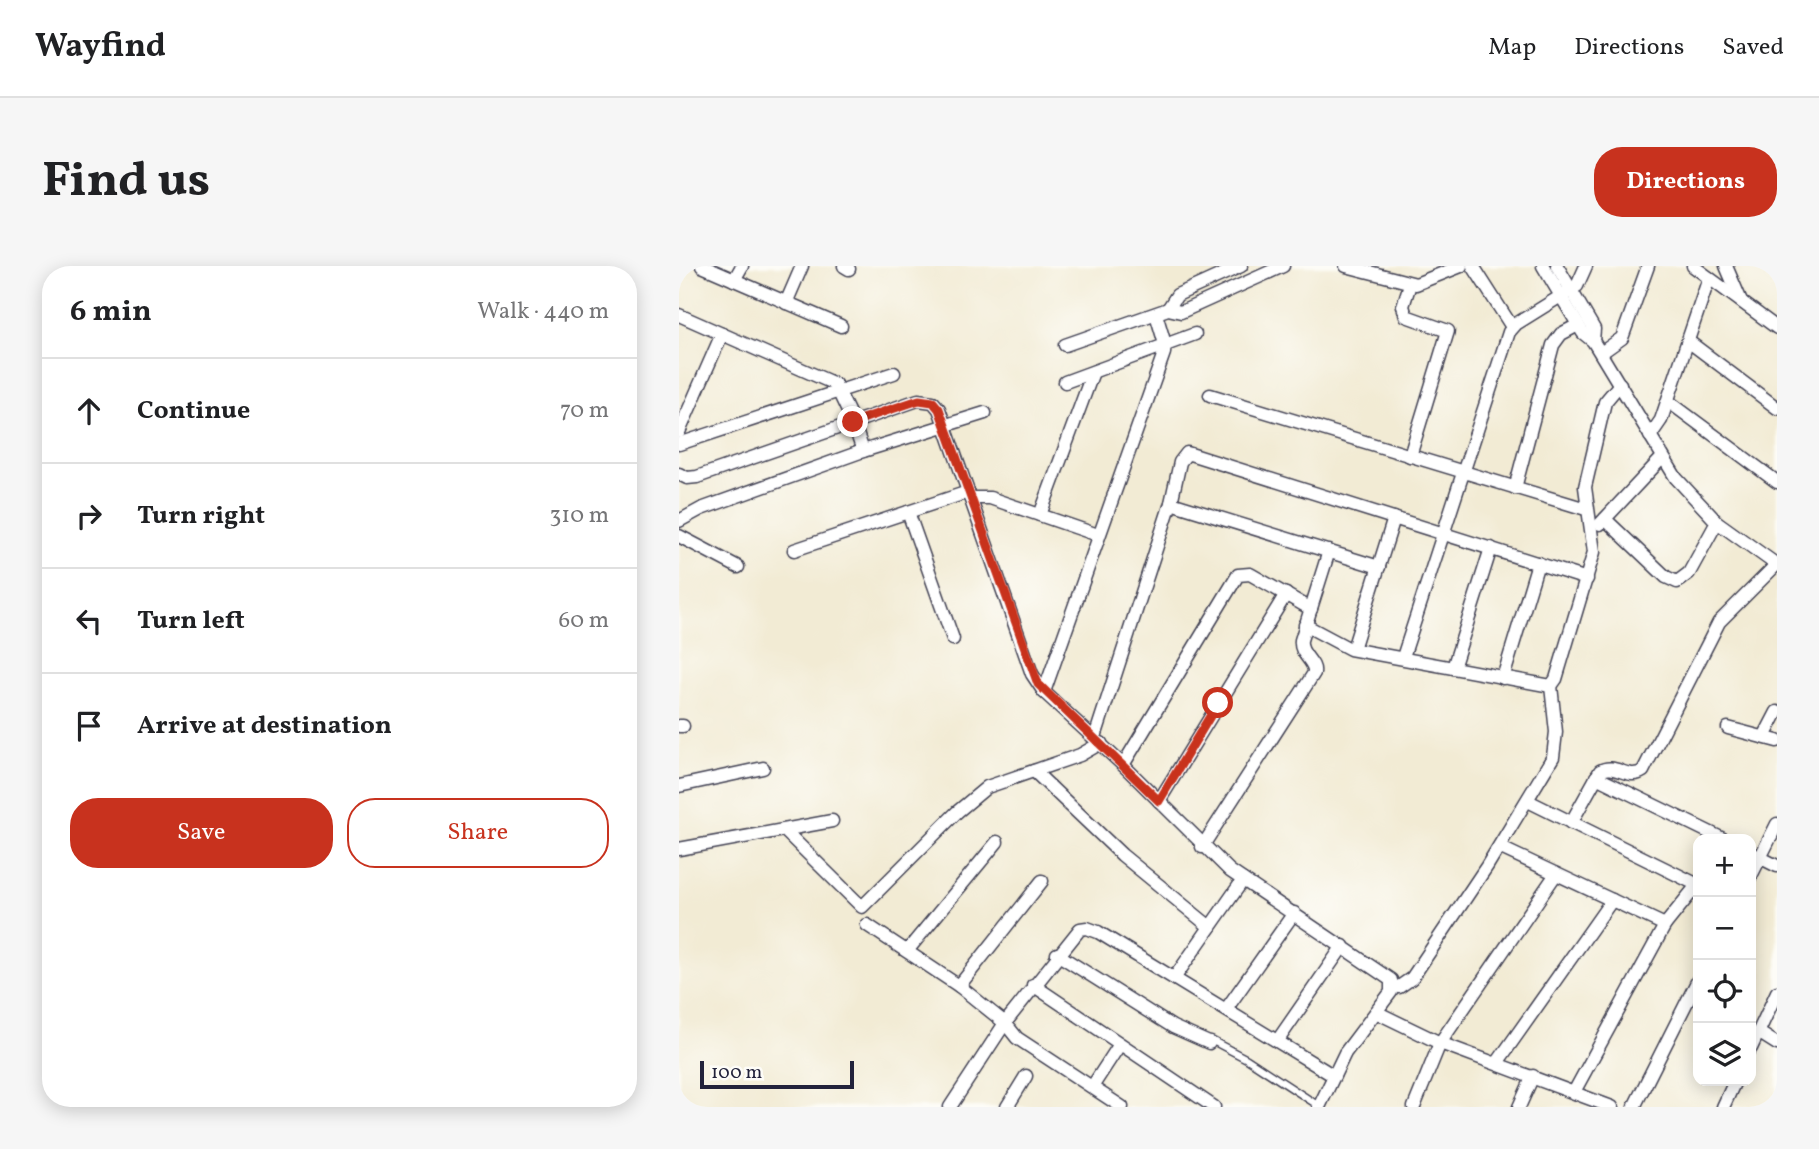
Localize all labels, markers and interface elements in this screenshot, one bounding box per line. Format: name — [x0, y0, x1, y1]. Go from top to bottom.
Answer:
text: Wayfind — [35, 25, 166, 71]
text: Map — [1488, 31, 1536, 65]
text: Directions — [1574, 31, 1684, 65]
text: Saved — [1722, 31, 1784, 65]
button: Directions — [1594, 147, 1777, 217]
text: Find us — [42, 148, 210, 217]
text: 6 min — [70, 291, 152, 333]
text: Walk · 440 m — [477, 296, 609, 328]
icon: ahead — [70, 392, 108, 430]
text: Continue — [137, 393, 250, 429]
text: 70 m — [560, 395, 609, 427]
route end — [837, 406, 868, 437]
icon: right — [70, 497, 108, 535]
text: Turn right — [137, 498, 265, 534]
text: 310 m — [549, 500, 609, 532]
icon: left — [70, 602, 108, 640]
text: Turn left — [137, 603, 245, 639]
text: 60 m — [559, 605, 609, 637]
route start — [1202, 687, 1233, 718]
icon: arrive — [70, 707, 108, 745]
text: Arrive at destination — [137, 708, 392, 744]
button: Save — [70, 798, 333, 868]
button: Share — [347, 798, 609, 868]
map controls — [1693, 834, 1756, 1086]
button: + — [1693, 834, 1756, 897]
button: − — [1693, 897, 1756, 960]
button: locate — [1693, 960, 1756, 1023]
button: layers — [1693, 1023, 1756, 1086]
scale bar — [700, 1058, 854, 1090]
text: 100 m — [711, 1060, 762, 1086]

